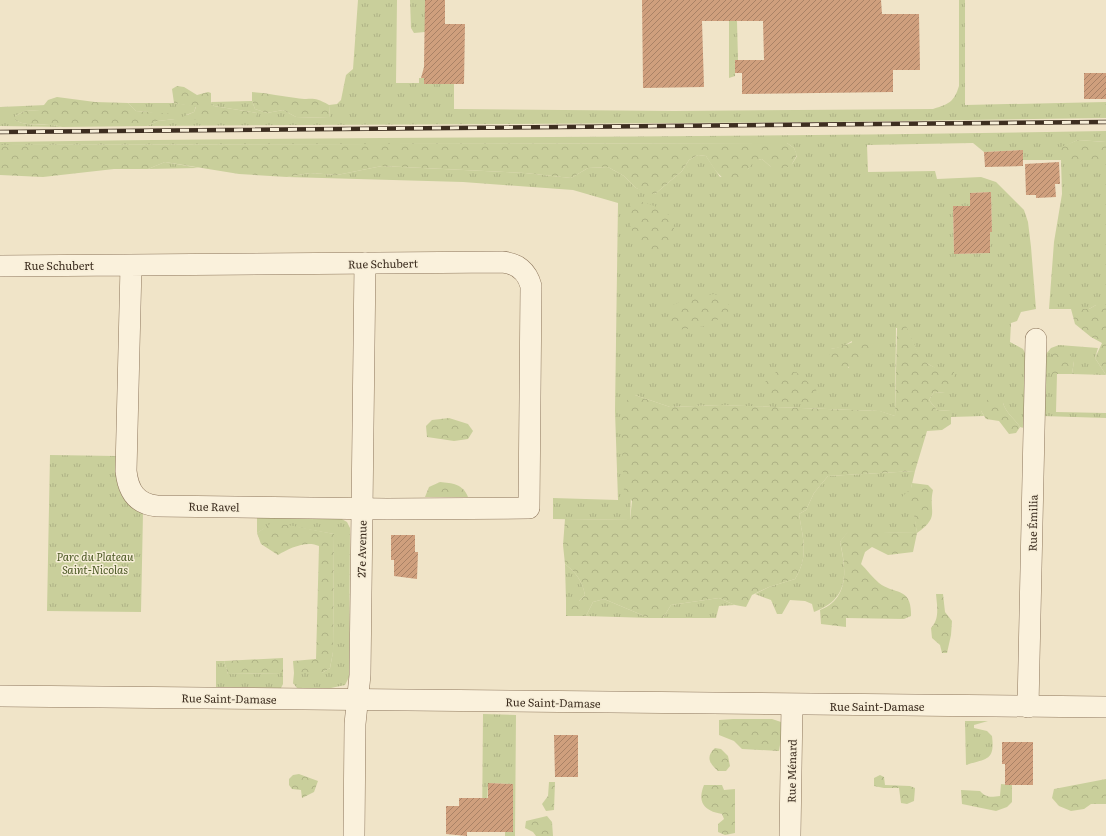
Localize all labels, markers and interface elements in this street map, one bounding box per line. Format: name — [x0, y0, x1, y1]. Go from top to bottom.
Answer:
street label: Rue Schubert — [348, 254, 419, 272]
street label: Rue Schubert — [24, 257, 95, 273]
street label: Rue Émilia — [1024, 494, 1040, 552]
street label: Rue Ravel — [188, 498, 240, 514]
street label: 27e Avenue — [352, 520, 370, 578]
park label: Parc du Plateau Saint-Nicolas — [56, 548, 134, 577]
street label: Rue Saint-Damase — [181, 689, 277, 707]
street label: Rue Saint-Damase — [505, 693, 601, 711]
street label: Rue Saint-Damase — [829, 698, 925, 714]
street label: Rue Ménard — [782, 739, 800, 803]

